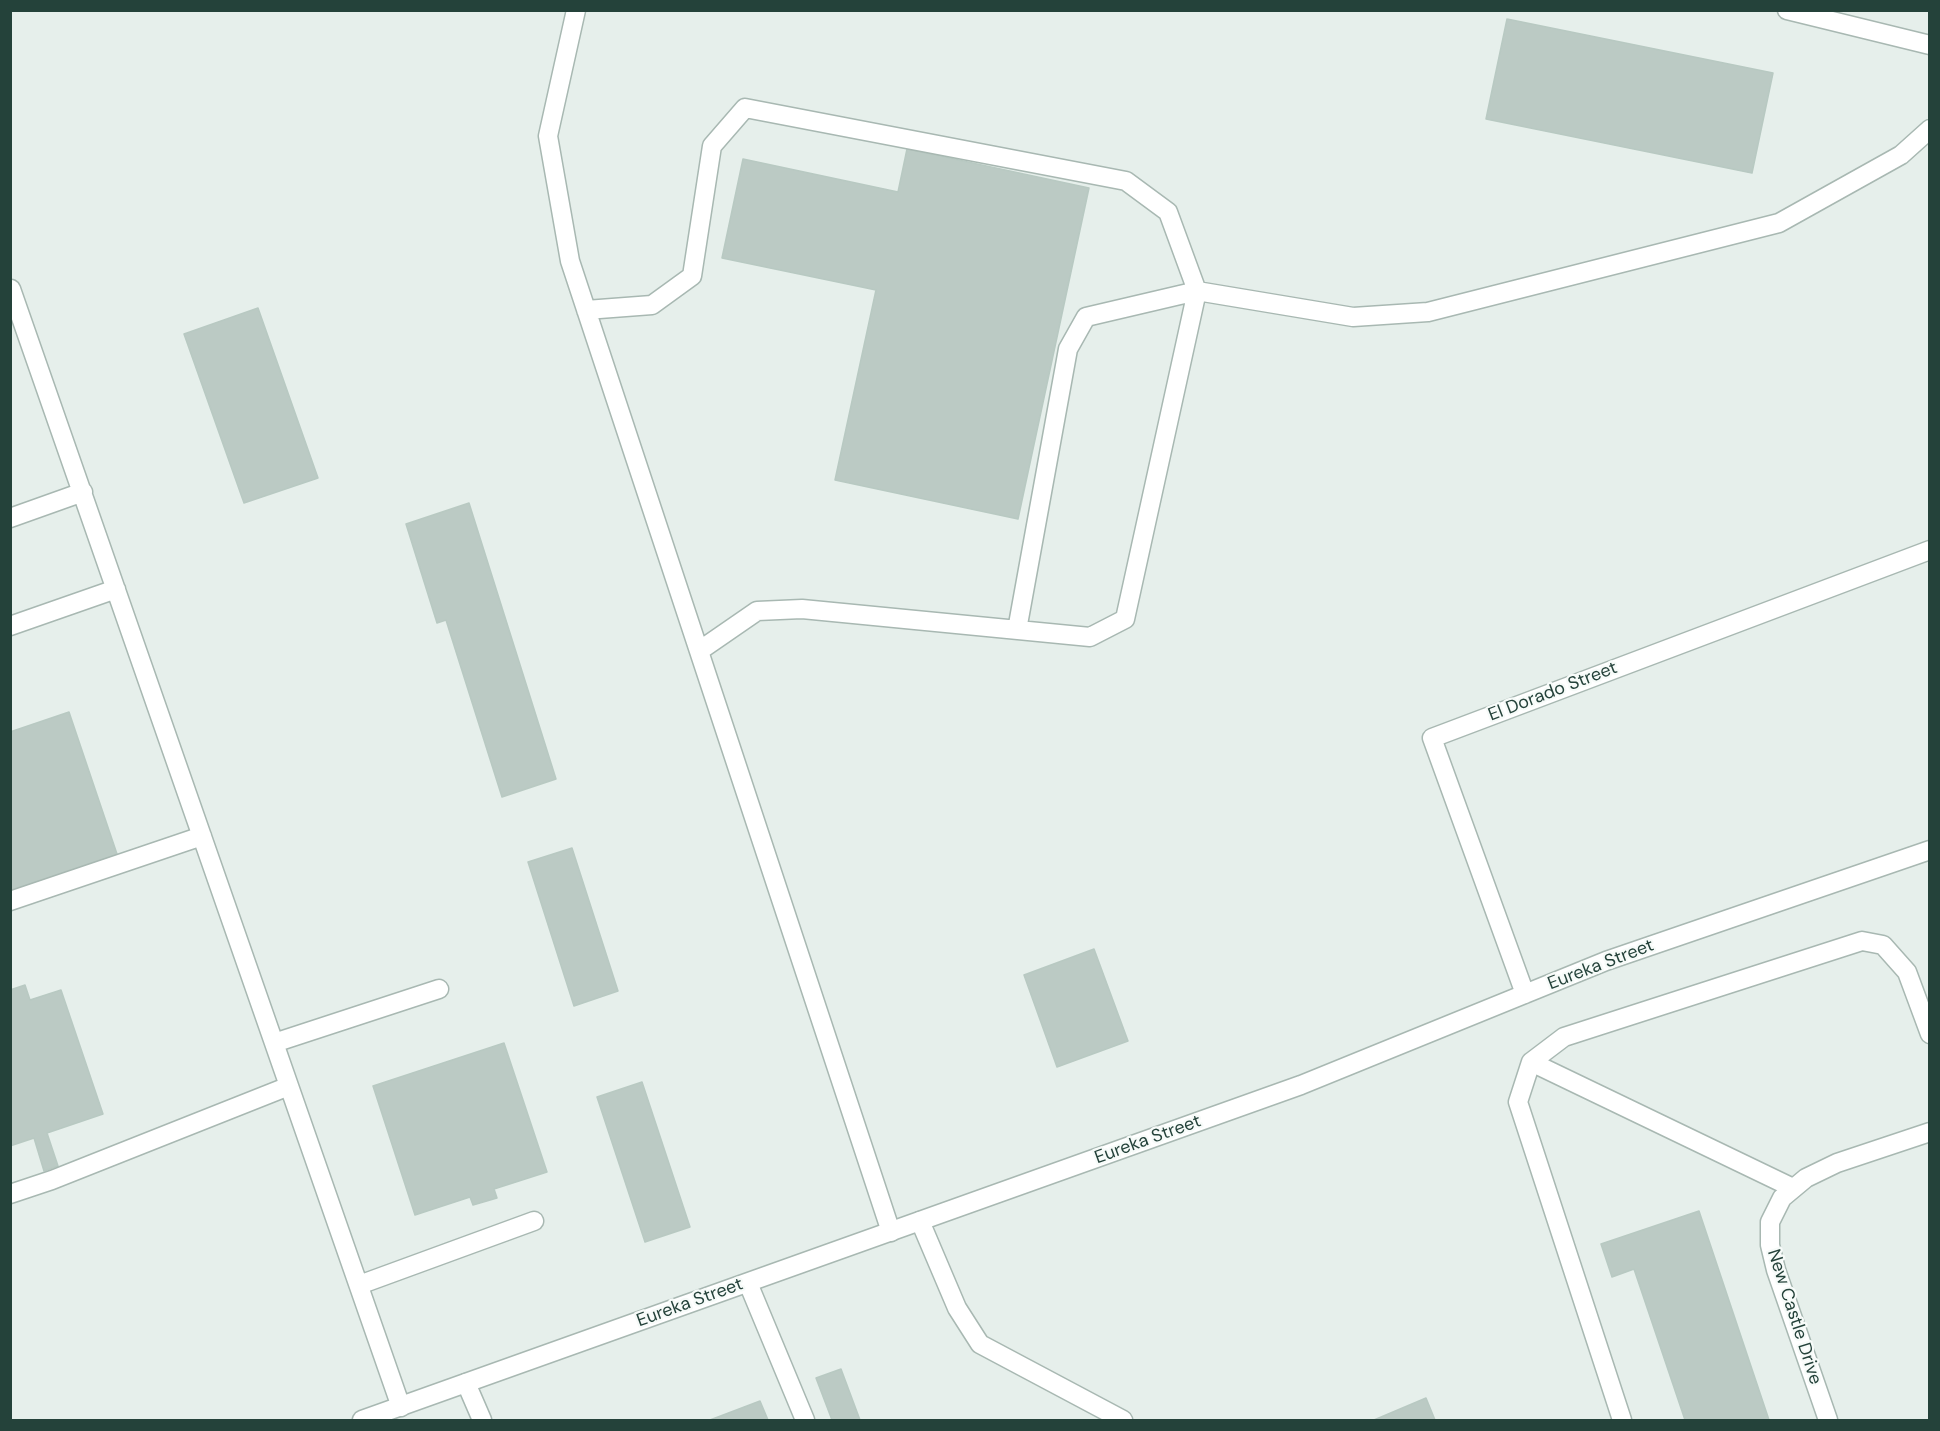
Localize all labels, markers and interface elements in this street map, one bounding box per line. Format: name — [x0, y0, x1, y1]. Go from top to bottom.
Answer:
street label: El Dorado Street — [1486, 658, 1620, 726]
street label: Eureka Street — [1545, 935, 1657, 995]
street label: Eureka Street — [1092, 1111, 1204, 1169]
street label: New Castle Drive — [1762, 1247, 1826, 1387]
street label: Eureka Street — [634, 1274, 746, 1332]

